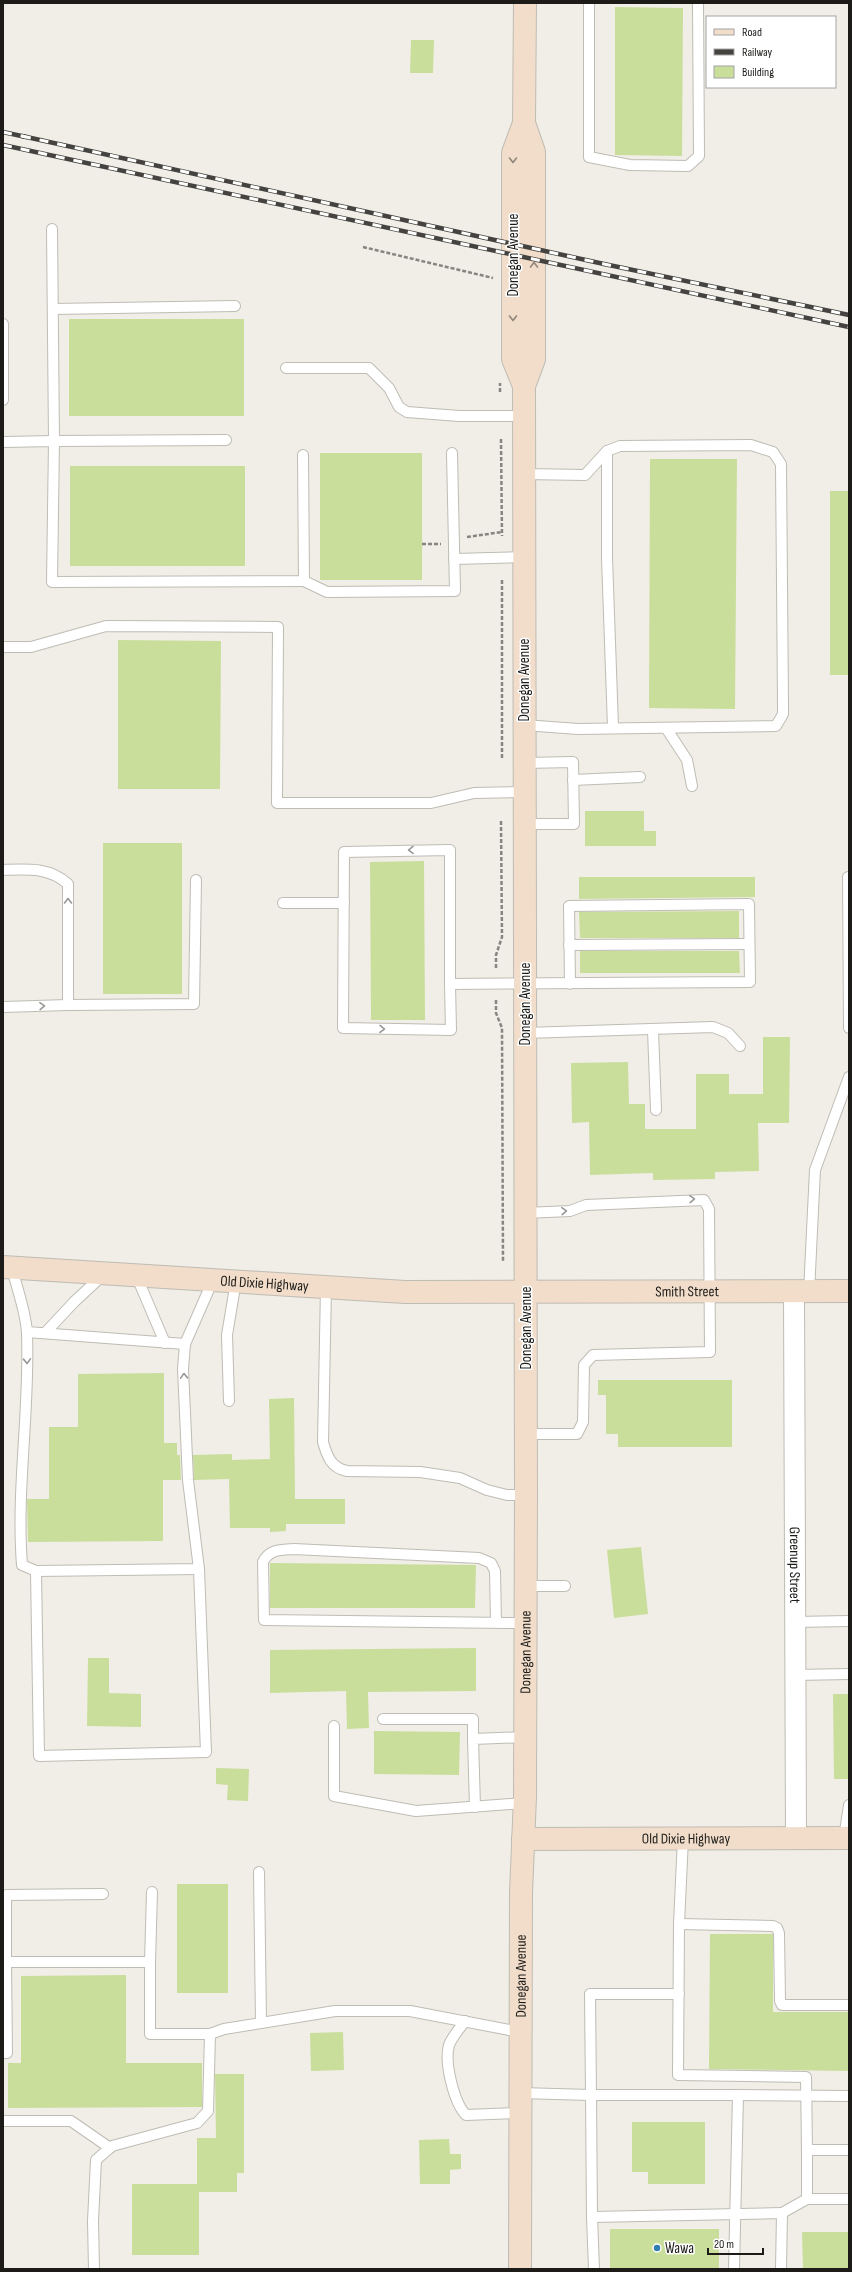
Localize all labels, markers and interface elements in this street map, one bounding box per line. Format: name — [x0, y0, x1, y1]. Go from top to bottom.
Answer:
legend — [706, 16, 836, 88]
text: Road — [742, 25, 762, 40]
text: Railway — [742, 45, 773, 60]
text: Building — [742, 65, 774, 80]
one-way arrow — [509, 157, 517, 163]
street label: Donegan Avenue — [504, 213, 523, 297]
one-way arrow — [530, 262, 538, 268]
one-way arrow — [509, 315, 517, 321]
street label: Donegan Avenue — [515, 638, 534, 722]
one-way arrow — [408, 846, 414, 854]
one-way arrow — [64, 898, 72, 904]
street label: Donegan Avenue — [516, 962, 535, 1046]
one-way arrow — [39, 1001, 45, 1010]
one-way arrow — [379, 1025, 385, 1033]
one-way arrow — [689, 1195, 695, 1203]
one-way arrow — [561, 1207, 567, 1216]
street label: Old Dixie Highway — [220, 1271, 309, 1296]
street label: Smith Street — [655, 1282, 720, 1301]
street label: Donegan Avenue — [517, 1286, 536, 1370]
one-way arrow — [23, 1358, 31, 1364]
one-way arrow — [179, 1373, 188, 1379]
street label: Greenup Street — [785, 1527, 805, 1604]
street label: Donegan Avenue — [516, 1610, 535, 1694]
street label: Old Dixie Highway — [642, 1829, 730, 1848]
street label: Donegan Avenue — [511, 1934, 530, 2018]
scale bar — [708, 2230, 763, 2256]
text: 20 m — [714, 2237, 734, 2252]
place label: Wawa — [665, 2239, 694, 2258]
marker: Wawa — [652, 2243, 662, 2253]

